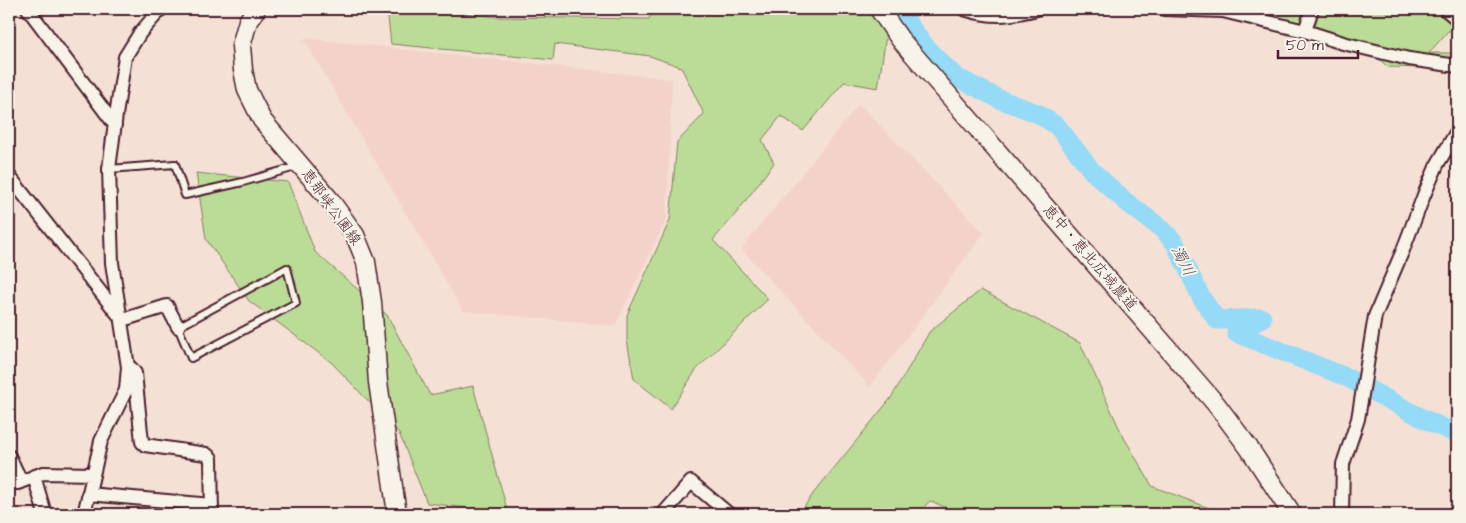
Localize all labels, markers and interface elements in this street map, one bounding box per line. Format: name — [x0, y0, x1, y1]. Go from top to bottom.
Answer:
scale bar — [1278, 28, 1358, 60]
text: 50 m — [1286, 35, 1324, 56]
street label: 恵那峡公園線 — [296, 164, 366, 250]
street label: 恵中・恵北広域農道 — [1038, 200, 1142, 316]
water label: 濁川 — [1166, 242, 1200, 280]

